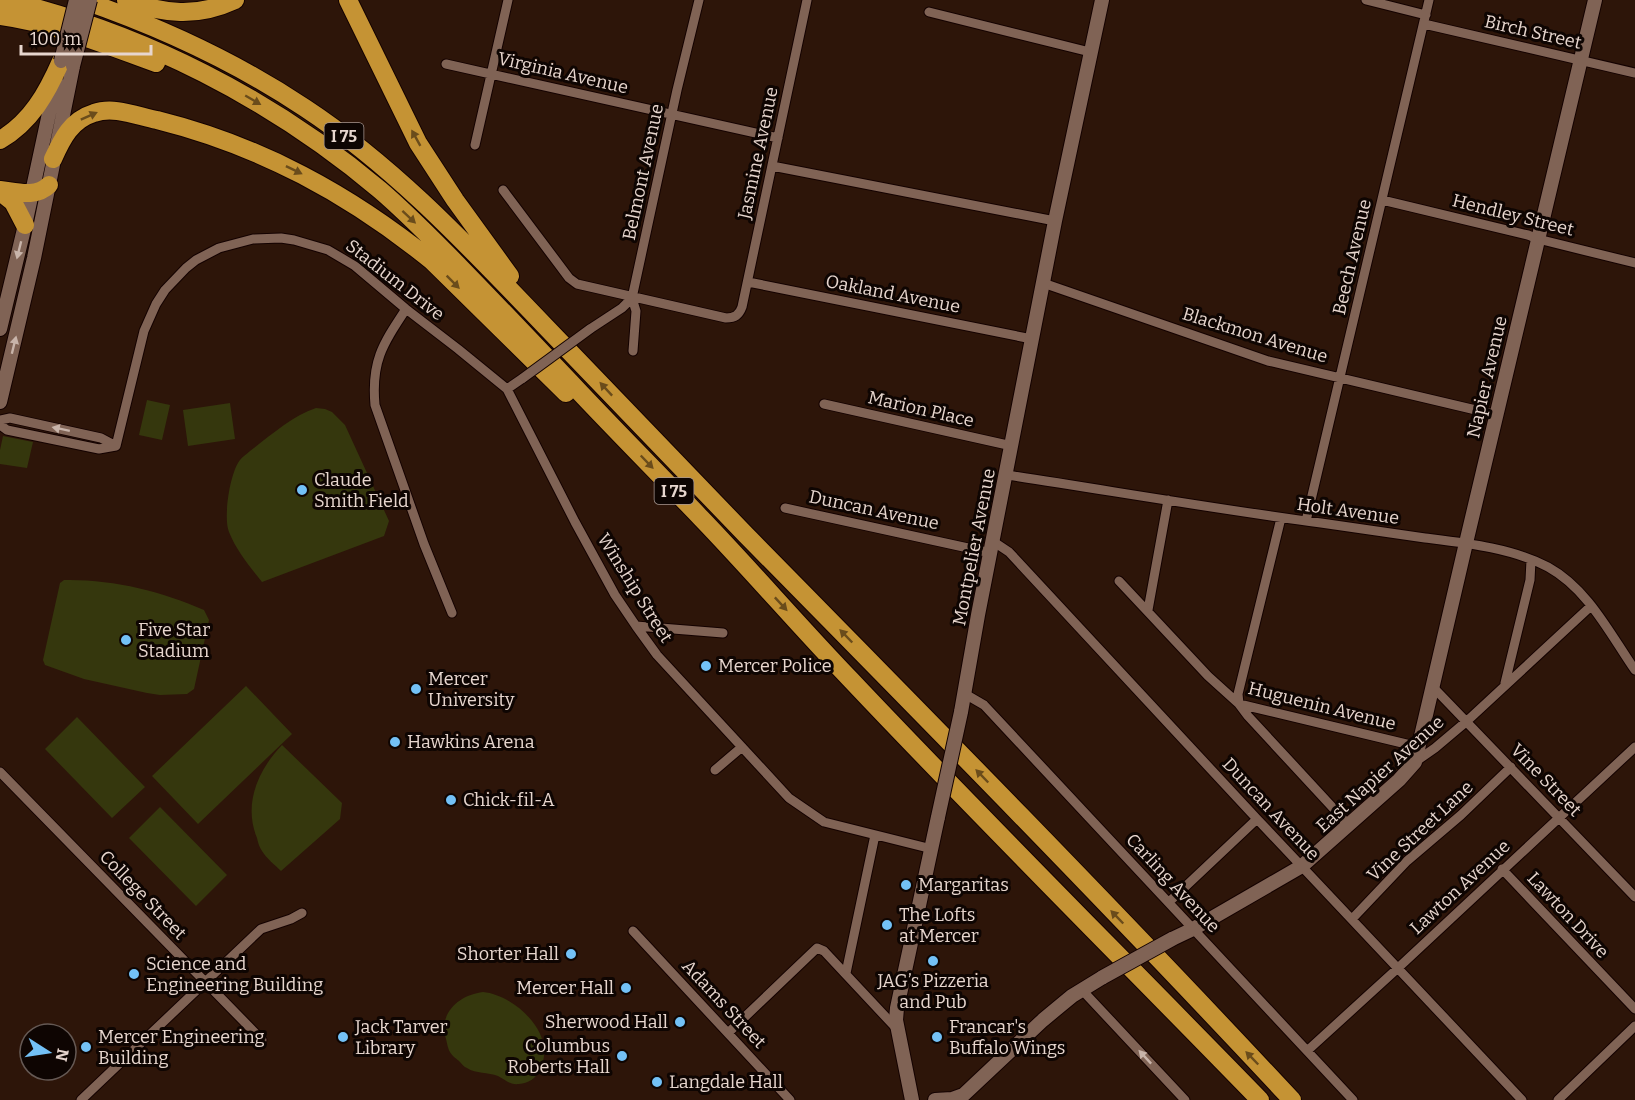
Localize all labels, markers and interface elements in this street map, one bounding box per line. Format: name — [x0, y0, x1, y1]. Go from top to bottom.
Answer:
street label: Birch Street — [1482, 10, 1584, 54]
scale bar — [21, 18, 152, 56]
text: 100 m — [30, 28, 81, 50]
street label: Virginia Avenue — [496, 47, 630, 99]
street label: Jasmine Avenue — [733, 85, 783, 222]
one-way arrow — [245, 95, 262, 105]
street label: Belmont Avenue — [618, 102, 668, 242]
one-way arrow — [81, 111, 98, 120]
road number: I 75 — [324, 123, 364, 149]
one-way arrow — [411, 129, 421, 146]
one-way arrow — [285, 166, 302, 175]
street label: Hendley Street — [1450, 189, 1577, 241]
street label: Beech Avenue — [1328, 197, 1376, 317]
one-way arrow — [401, 210, 416, 224]
street label: Stadium Drive — [341, 235, 449, 325]
one-way arrow — [14, 241, 24, 259]
street label: Oakland Avenue — [824, 270, 962, 318]
one-way arrow — [445, 274, 459, 288]
street label: Blackmon Avenue — [1180, 302, 1330, 368]
street label: Napier Avenue — [1462, 314, 1512, 440]
one-way arrow — [9, 335, 19, 354]
one-way arrow — [599, 382, 613, 397]
street label: Marion Place — [866, 386, 976, 432]
one-way arrow — [51, 424, 70, 433]
one-way arrow — [639, 455, 653, 469]
street label: Montpelier Avenue — [948, 466, 1000, 628]
place label: Claude Smith Field — [314, 469, 409, 512]
road number: I 75 — [654, 478, 694, 504]
marker: Claude Smith Field — [295, 483, 309, 497]
street label: Duncan Avenue — [807, 485, 941, 535]
street label: Holt Avenue — [1295, 493, 1401, 529]
street label: Winship Street — [593, 529, 678, 647]
one-way arrow — [773, 597, 787, 611]
place label: Five Star Stadium — [138, 619, 210, 662]
one-way arrow — [840, 630, 854, 644]
marker: Five Star Stadium — [119, 633, 133, 647]
place label: Mercer Police — [718, 655, 832, 677]
marker: Mercer Police — [699, 659, 713, 673]
place label: Mercer University — [428, 668, 515, 711]
street label: Huguenin Avenue — [1246, 677, 1398, 735]
marker: Mercer University — [409, 682, 423, 696]
street label: East Napier Avenue — [1312, 711, 1448, 837]
place label: Hawkins Arena — [407, 731, 535, 753]
marker: Hawkins Arena — [388, 735, 402, 749]
street label: Vine Street — [1506, 739, 1586, 821]
street label: Duncan Avenue — [1218, 753, 1324, 865]
one-way arrow — [975, 769, 989, 784]
street label: Vine Street Lane — [1362, 776, 1478, 886]
place label: Chick-fil-A — [463, 789, 555, 811]
marker: Chick-fil-A — [444, 793, 458, 807]
street label: Carling Avenue — [1121, 829, 1225, 937]
street label: Lawton Avenue — [1405, 835, 1515, 939]
street label: College Street — [95, 846, 191, 945]
street label: Lawton Drive — [1523, 867, 1613, 963]
place label: Margaritas — [918, 874, 1009, 896]
marker: Margaritas — [899, 878, 913, 892]
place label: The Lofts at Mercer — [899, 904, 979, 947]
one-way arrow — [1111, 910, 1125, 924]
marker: The Lofts at Mercer — [880, 918, 894, 932]
place label: Shorter Hall — [457, 943, 559, 965]
marker: Shorter Hall — [564, 947, 578, 961]
place label: Science and Engineering Building — [146, 953, 323, 996]
marker: JAG’s Pizzeria and Pub — [926, 954, 940, 968]
street label: Adams Street — [677, 955, 771, 1053]
marker: Science and Engineering Building — [127, 967, 141, 981]
place label: JAG’s Pizzeria and Pub — [876, 970, 989, 1013]
place label: Mercer Hall — [516, 977, 614, 999]
marker: Mercer Hall — [619, 981, 633, 995]
place label: Sherwood Hall — [545, 1011, 668, 1033]
marker: Sherwood Hall — [673, 1015, 687, 1029]
place label: Jack Tarver Library — [354, 1016, 448, 1059]
place label: Francar's Buffalo Wings — [949, 1016, 1065, 1059]
north arrow — [18, 1022, 78, 1082]
place label: Mercer Engineering Building — [98, 1026, 265, 1069]
marker: Jack Tarver Library — [336, 1030, 350, 1044]
marker: Francar's Buffalo Wings — [930, 1030, 944, 1044]
place label: Columbus Roberts Hall — [507, 1035, 610, 1078]
marker: Mercer Engineering Building — [79, 1040, 93, 1054]
text: N — [52, 1047, 73, 1063]
marker: Columbus Roberts Hall — [615, 1049, 629, 1063]
one-way arrow — [1138, 1050, 1152, 1065]
one-way arrow — [1245, 1050, 1259, 1065]
place label: Langdale Hall — [669, 1071, 783, 1093]
marker: Langdale Hall — [650, 1075, 664, 1089]

